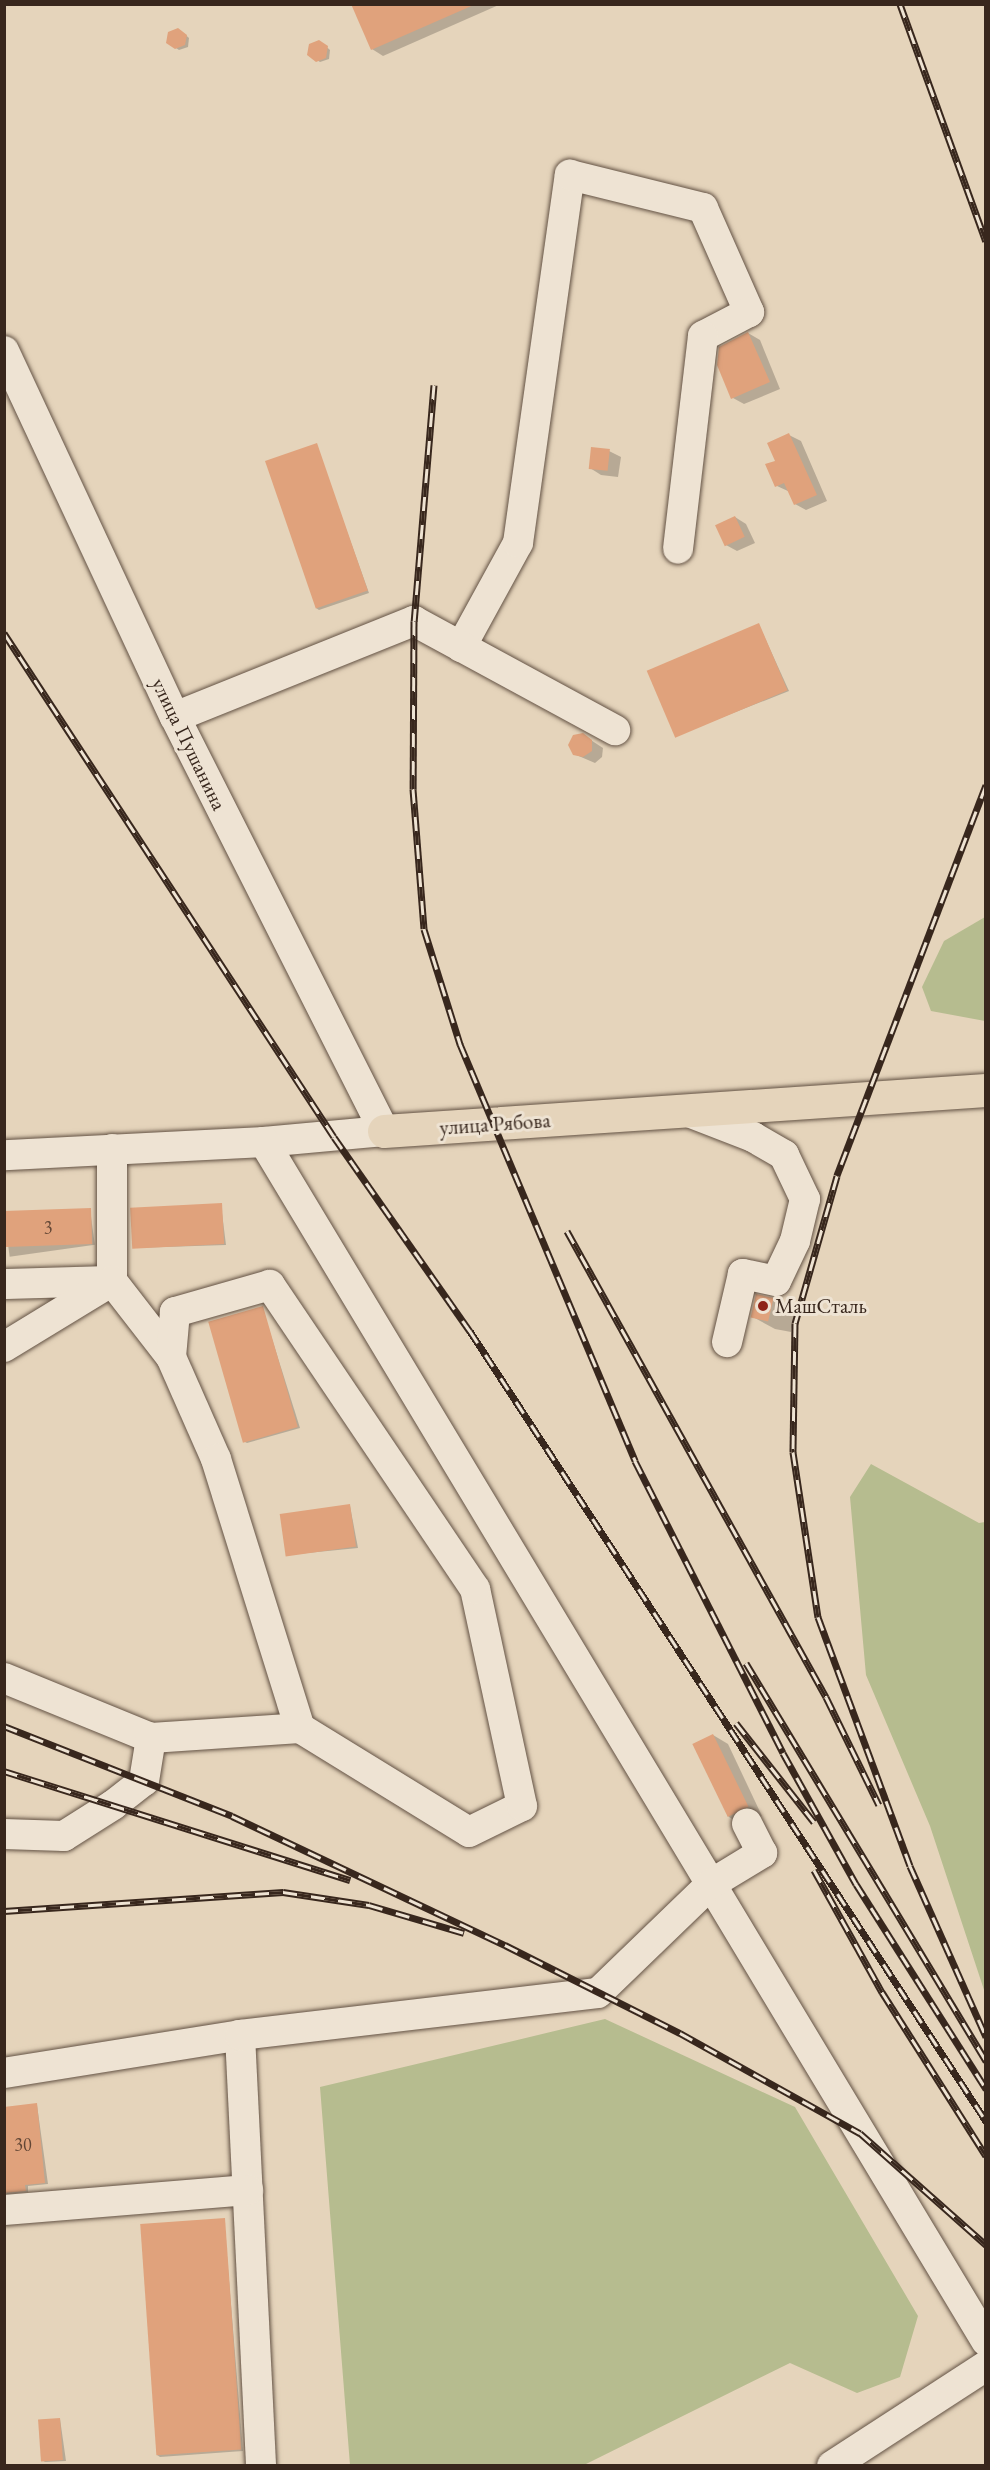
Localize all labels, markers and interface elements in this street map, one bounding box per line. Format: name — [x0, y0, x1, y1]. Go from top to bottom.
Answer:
street label: улица Пушанина — [146, 674, 232, 814]
street label: улица Рябова — [439, 1108, 551, 1140]
house number: 3 — [44, 1217, 52, 1239]
place label: МашСталь — [775, 1293, 867, 1319]
marker: МашСталь — [756, 1299, 770, 1313]
house number: 30 — [14, 2134, 32, 2156]

